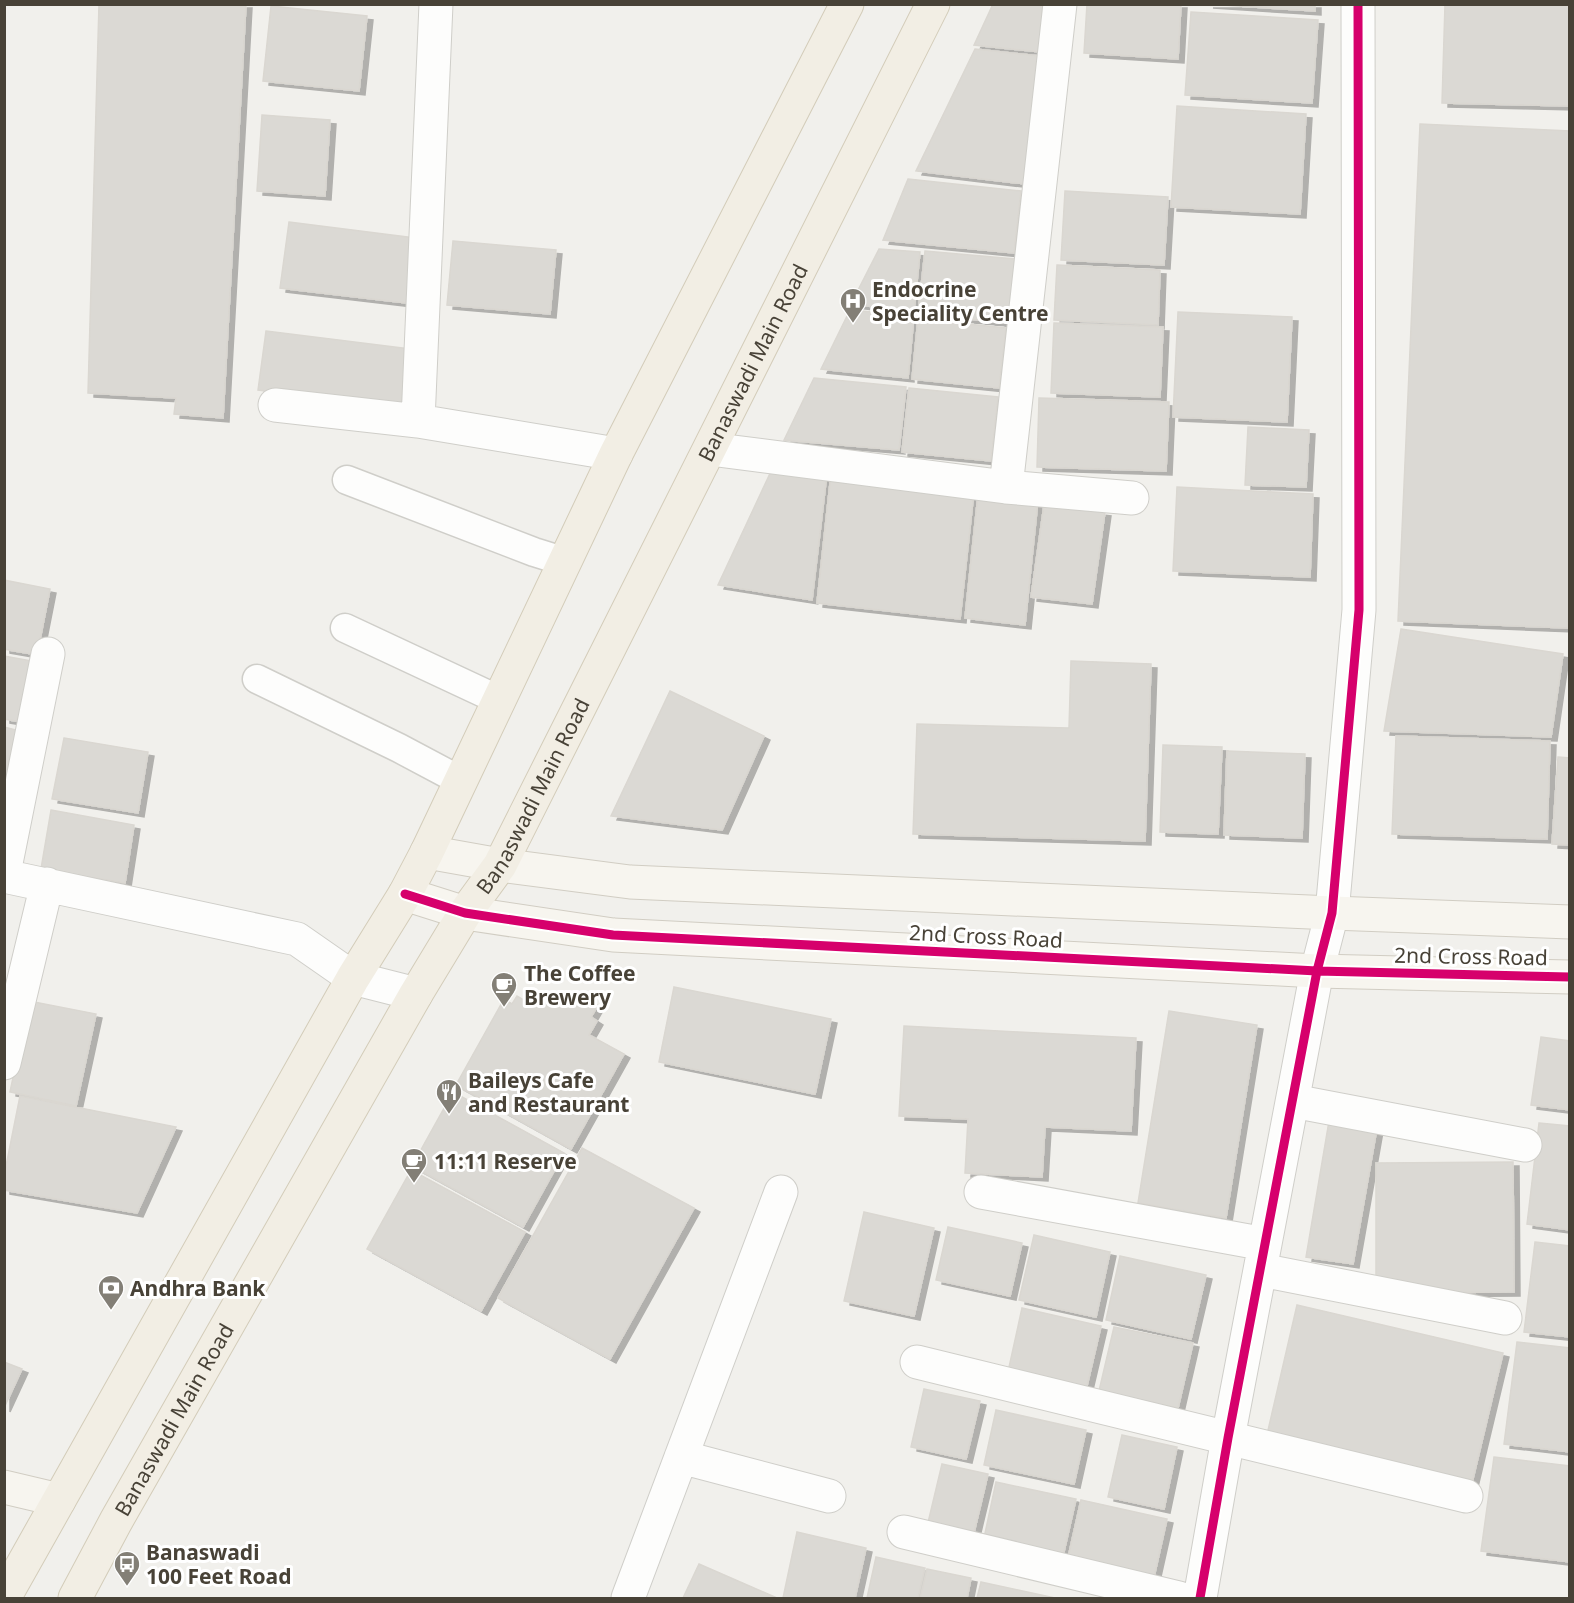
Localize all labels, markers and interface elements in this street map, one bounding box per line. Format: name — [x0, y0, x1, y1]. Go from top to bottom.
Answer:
street label: Banaswadi Main Road — [691, 259, 814, 466]
place label: Endocrine Speciality Centre — [872, 275, 1048, 327]
hospital icon: Endocrine Speciality Centre — [838, 286, 868, 324]
street label: Banaswadi Main Road — [470, 693, 596, 900]
street label: 2nd Cross Road — [909, 918, 1063, 954]
street label: 2nd Cross Road — [1394, 941, 1548, 971]
place label: The Coffee Brewery — [524, 959, 636, 1011]
cafe icon: The Coffee Brewery — [489, 970, 519, 1008]
place label: Baileys Cafe and Restaurant — [468, 1066, 629, 1118]
restaurant icon: Baileys Cafe and Restaurant — [434, 1077, 464, 1115]
cafe icon: 11:11 Reserve — [399, 1146, 429, 1184]
place label: 11:11 Reserve — [434, 1147, 577, 1175]
bank icon: Andhra Bank — [96, 1273, 126, 1311]
place label: Andhra Bank — [130, 1274, 266, 1302]
street label: Banaswadi Main Road — [108, 1318, 240, 1521]
place label: Banaswadi 100 Feet Road — [146, 1538, 291, 1590]
bus stop icon: Banaswadi 100 Feet Road — [112, 1549, 142, 1587]

